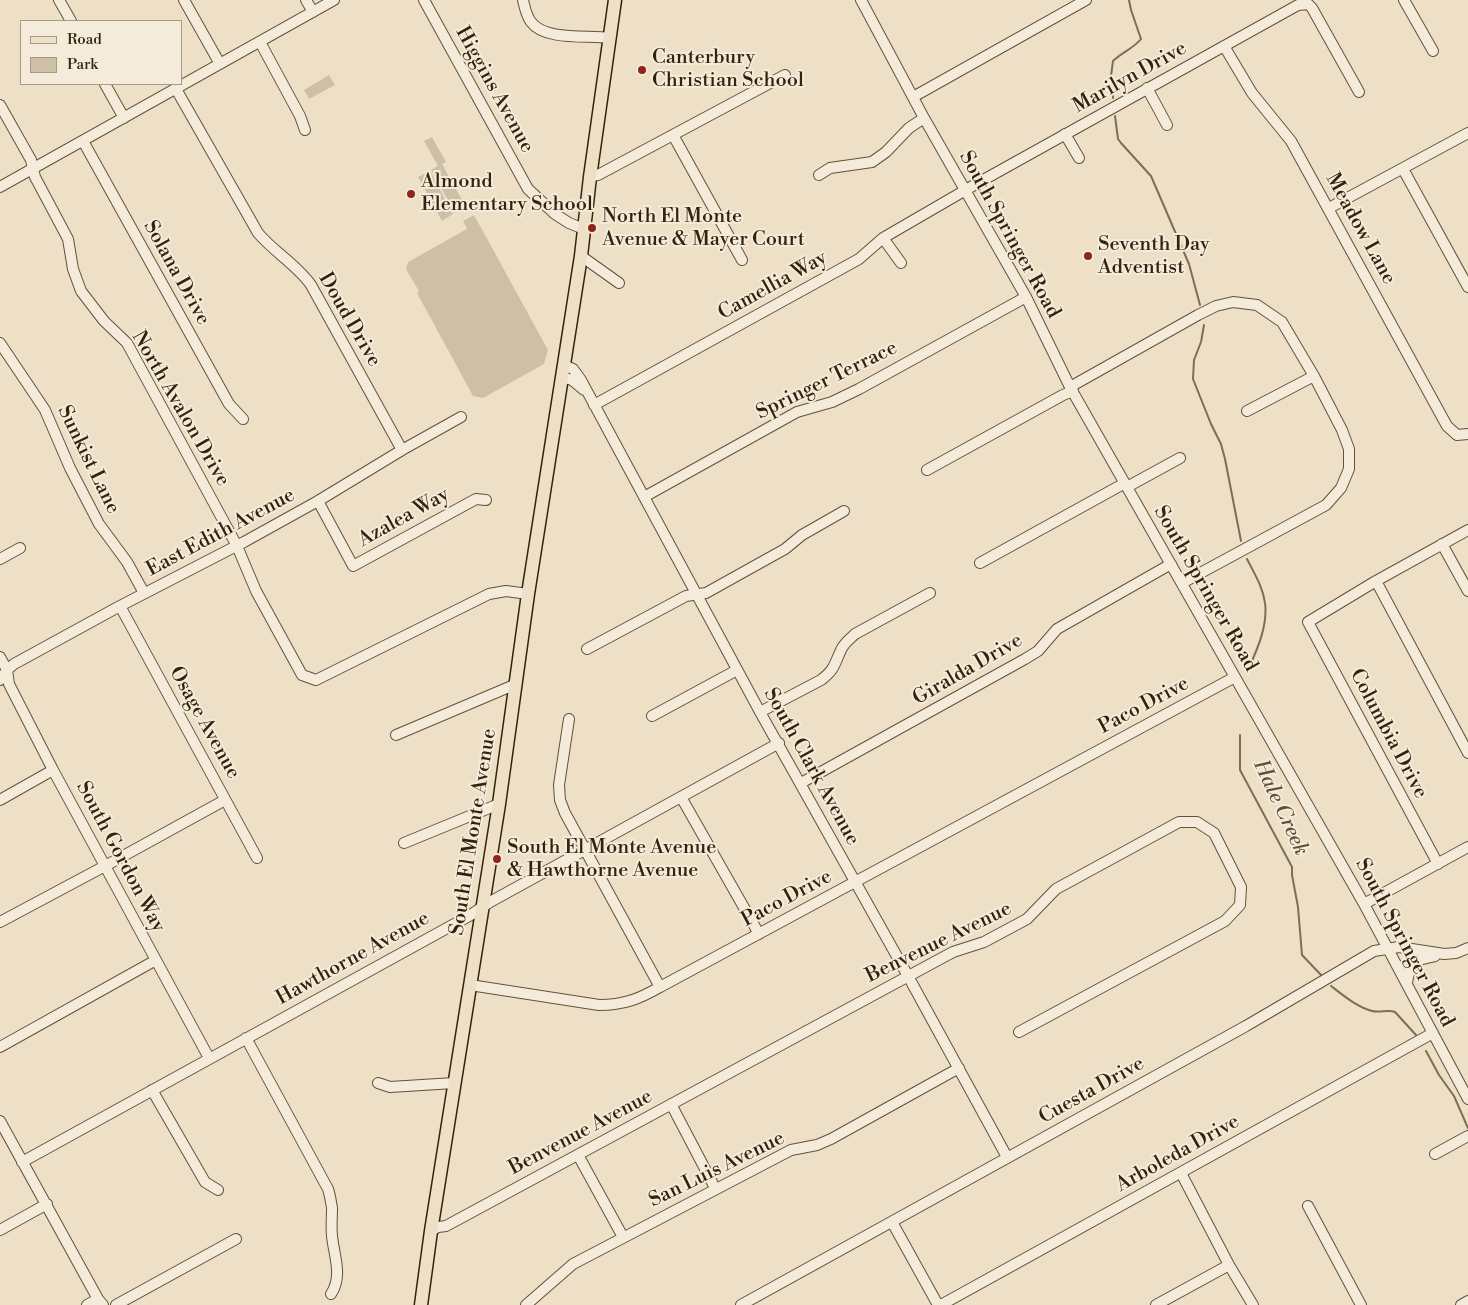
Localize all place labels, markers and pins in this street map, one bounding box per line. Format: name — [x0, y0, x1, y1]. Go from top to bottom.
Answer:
place label: Canterbury Christian School — [652, 46, 804, 93]
marker: Canterbury Christian School — [636, 64, 648, 76]
place label: Almond Elementary School — [421, 170, 593, 217]
marker: Almond Elementary School — [405, 188, 417, 200]
place label: North El Monte Avenue & Mayer Court — [602, 205, 805, 252]
marker: North El Monte Avenue & Mayer Court — [586, 222, 598, 234]
place label: Seventh Day Adventist — [1098, 233, 1210, 280]
marker: Seventh Day Adventist — [1082, 250, 1094, 262]
place label: South El Monte Avenue & Hawthorne Avenue — [507, 836, 716, 883]
marker: South El Monte Avenue & Hawthorne Avenue — [491, 853, 503, 865]

